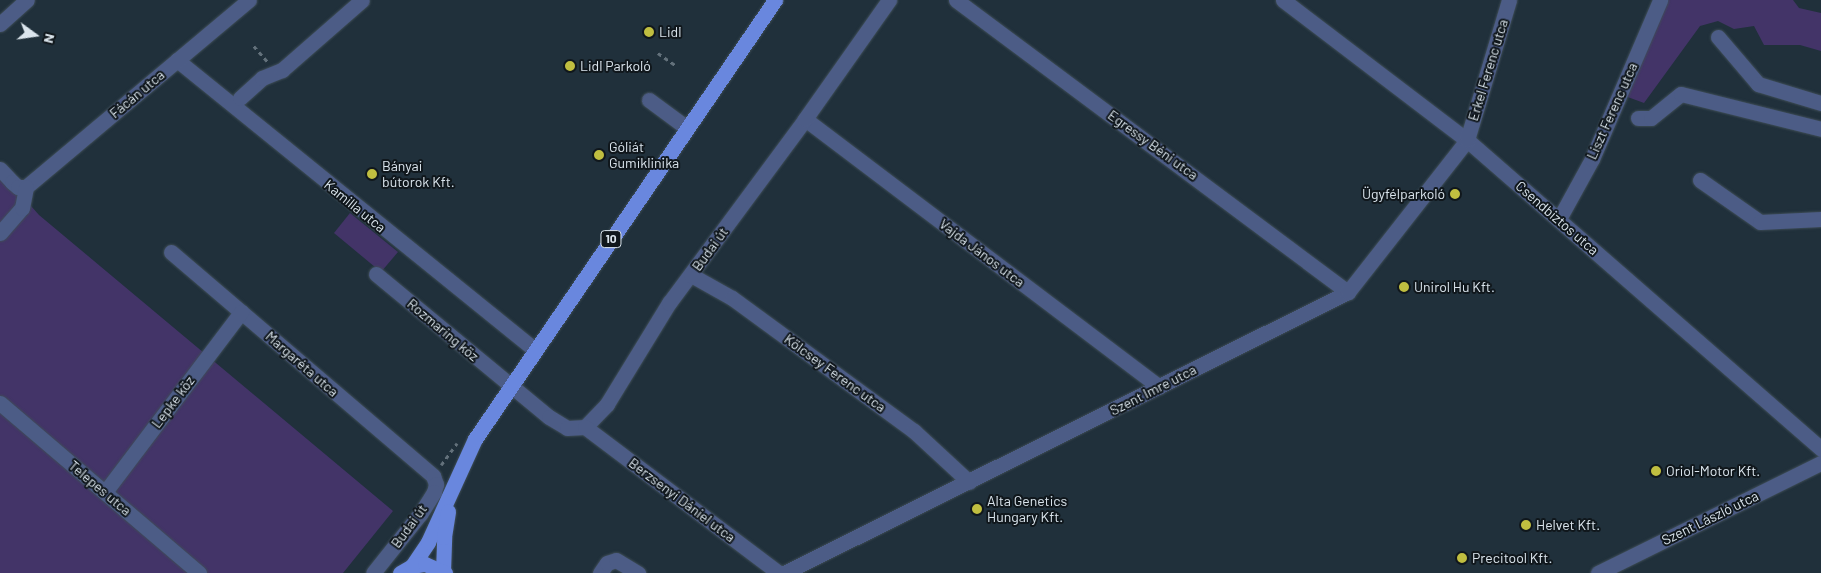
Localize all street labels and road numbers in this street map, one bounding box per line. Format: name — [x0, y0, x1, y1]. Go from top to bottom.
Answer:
street label: Erkel Ferenc utca — [1465, 17, 1511, 123]
street label: Liszt Ferenc utca — [1583, 60, 1641, 162]
street label: Fácán utca — [106, 66, 168, 122]
street label: Egressy Béni utca — [1105, 107, 1201, 183]
street label: Kamilla utca — [321, 176, 389, 236]
street label: Csendbiztos utca — [1512, 178, 1602, 258]
street label: Vajda János utca — [936, 215, 1028, 291]
street label: Budai út — [689, 224, 731, 274]
road number: 10 — [600, 230, 622, 248]
street label: Rozmaring köz — [404, 295, 482, 365]
street label: Margaréta utca — [262, 328, 342, 400]
street label: Kölcsey Ferenc utca — [781, 331, 889, 415]
street label: Szent Imre utca — [1107, 361, 1199, 419]
street label: Lepke köz — [148, 373, 198, 431]
street label: Berzsenyi Dániel utca — [625, 454, 739, 546]
street label: Telepes utca — [65, 457, 135, 519]
street label: Szent László utca — [1659, 487, 1761, 549]
street label: Budai út — [388, 501, 430, 551]

